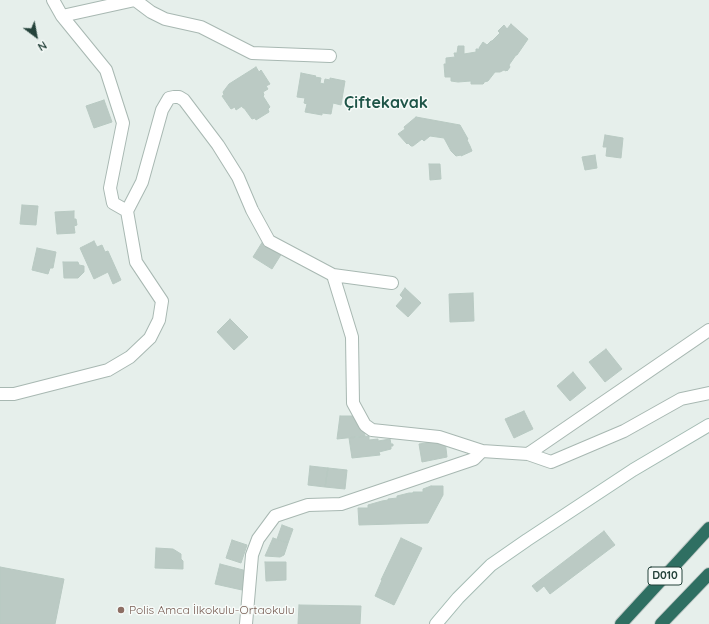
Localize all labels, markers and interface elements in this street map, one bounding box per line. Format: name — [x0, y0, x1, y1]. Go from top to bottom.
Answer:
north arrow — [16, 16, 56, 56]
text: N — [35, 38, 50, 54]
district label: Çiftekavak — [344, 93, 428, 113]
road number: D010 — [648, 567, 682, 585]
place label: Polis Amca İlkokulu-Ortaokulu — [129, 603, 295, 617]
marker: Polis Amca İlkokulu-Ortaokulu — [116, 605, 126, 615]

